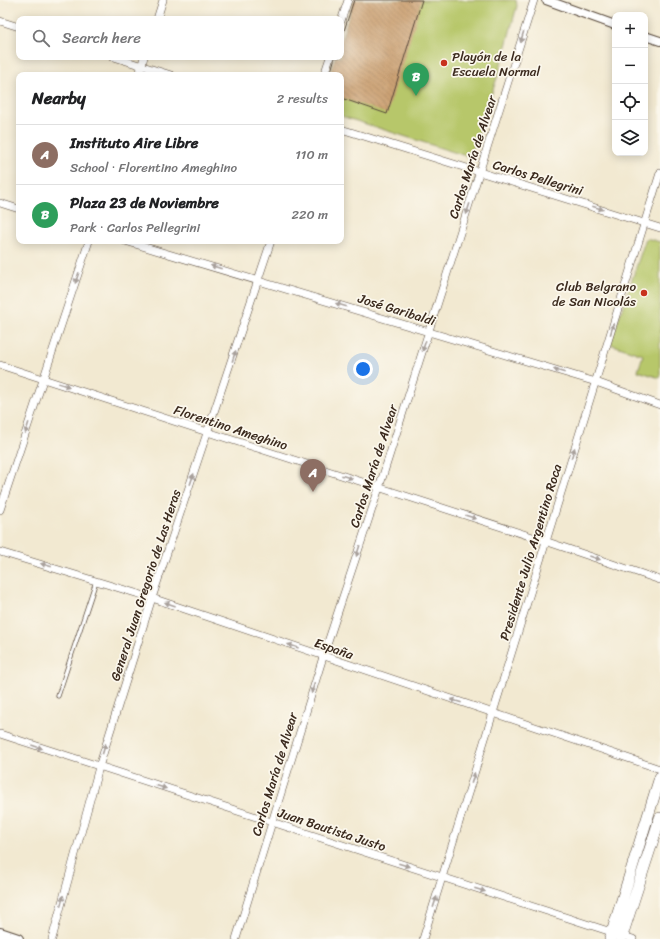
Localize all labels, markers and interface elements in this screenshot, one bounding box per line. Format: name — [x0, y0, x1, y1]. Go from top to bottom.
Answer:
map controls — [612, 12, 648, 156]
button: + — [612, 12, 648, 48]
search box — [16, 16, 344, 60]
text: Search here — [62, 25, 141, 51]
icon: search — [30, 27, 52, 49]
one-way arrow — [519, 32, 525, 44]
place label: Playón de la Escuela Normal — [452, 45, 540, 83]
button: − — [612, 48, 648, 84]
marker: Playón de la Escuela Normal — [439, 58, 449, 68]
pin: B — [403, 63, 429, 96]
text: Nearby — [32, 83, 86, 113]
button: locate — [612, 84, 648, 120]
text: 2 results — [277, 87, 328, 110]
street label: Carlos María de Alvear — [442, 92, 503, 222]
button: layers — [612, 120, 648, 156]
text: Instituto Aire Libre — [70, 130, 199, 156]
text: A — [41, 143, 49, 166]
text: 110 m — [295, 143, 328, 166]
street label: Carlos Pellegrini — [490, 153, 586, 202]
text: School · Florentino Ameghino — [70, 156, 237, 179]
text: Plaza 23 de Noviembre — [70, 190, 219, 216]
text: B — [41, 203, 49, 226]
text: 220 m — [291, 203, 328, 226]
one-way arrow — [465, 203, 471, 215]
one-way arrow — [592, 205, 604, 211]
text: Park · Carlos Pellegrini — [70, 216, 200, 239]
one-way arrow — [210, 264, 222, 270]
one-way arrow — [74, 272, 80, 284]
place label: Club Belgrano de San Nicolás — [552, 275, 636, 313]
street label: José Garibaldi — [354, 287, 439, 332]
marker: Club Belgrano de San Nicolás — [639, 288, 649, 298]
one-way arrow — [334, 302, 346, 308]
one-way arrow — [609, 322, 615, 334]
one-way arrow — [421, 340, 427, 352]
one-way arrow — [231, 349, 237, 361]
your location — [353, 359, 373, 379]
one-way arrow — [552, 368, 564, 374]
one-way arrow — [58, 383, 70, 389]
street label: Florentino Ameghino — [171, 398, 291, 457]
street label: Carlos María de Alvear — [343, 401, 404, 531]
one-way arrow — [24, 422, 30, 434]
one-way arrow — [571, 446, 577, 458]
pin: A — [300, 459, 326, 492]
street label: Presidente Julio Argentino Roca — [493, 461, 568, 643]
one-way arrow — [190, 473, 196, 485]
one-way arrow — [342, 474, 354, 480]
street label: General Juan Gregorio de Las Heras — [104, 486, 187, 684]
one-way arrow — [465, 514, 477, 520]
one-way arrow — [355, 546, 361, 558]
one-way arrow — [589, 555, 601, 561]
one-way arrow — [39, 562, 52, 568]
one-way arrow — [163, 601, 175, 607]
street label: España — [311, 631, 357, 666]
one-way arrow — [286, 643, 298, 649]
one-way arrow — [310, 682, 316, 694]
one-way arrow — [449, 698, 461, 704]
street label: Carlos María de Alvear — [245, 709, 304, 839]
one-way arrow — [101, 743, 107, 755]
one-way arrow — [31, 744, 43, 750]
one-way arrow — [470, 771, 476, 783]
one-way arrow — [155, 784, 167, 790]
street label: Juan Bautista Justo — [274, 801, 389, 858]
one-way arrow — [399, 863, 411, 869]
one-way arrow — [475, 887, 487, 893]
one-way arrow — [59, 895, 65, 907]
one-way arrow — [432, 896, 438, 908]

